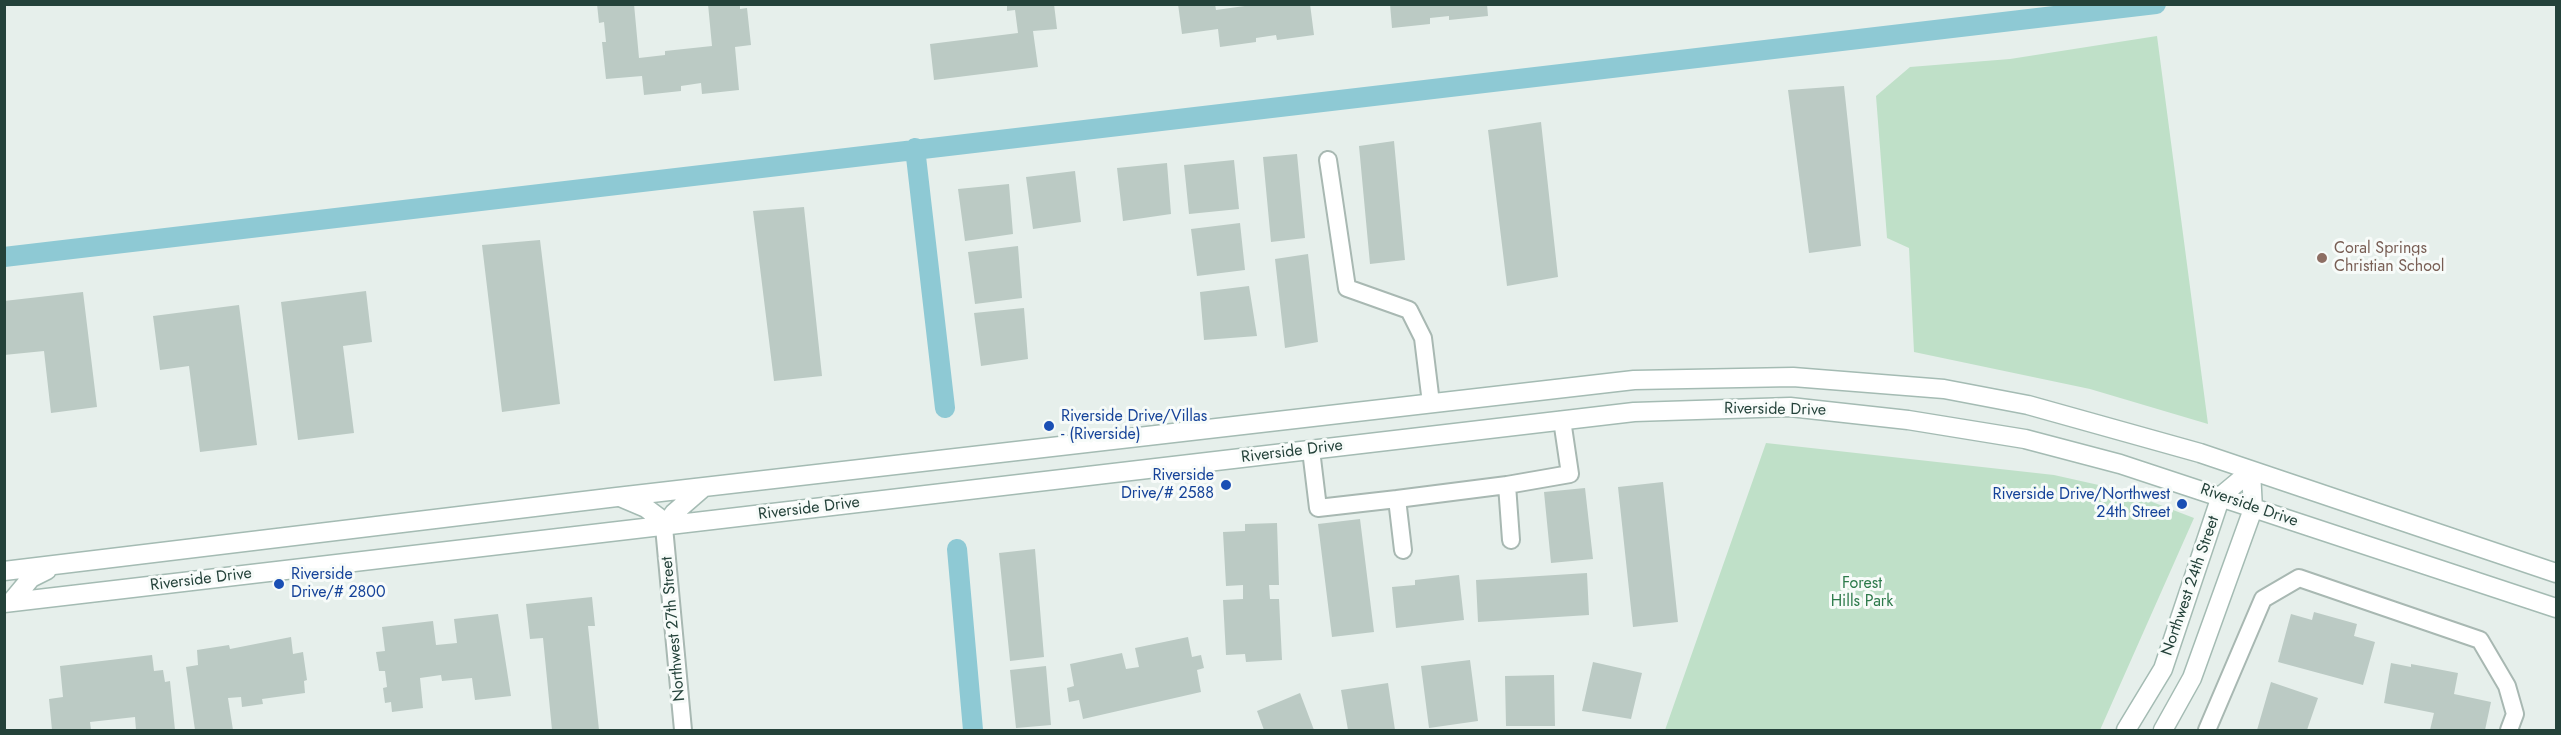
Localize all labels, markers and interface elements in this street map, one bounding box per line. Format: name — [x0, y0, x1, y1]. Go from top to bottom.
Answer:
place label: Coral Springs Christian School — [2334, 239, 2444, 277]
marker: Coral Springs Christian School — [2315, 251, 2329, 265]
street label: Riverside Drive — [1724, 400, 1826, 420]
place label: Riverside Drive/Villas - (Riverside) — [1061, 407, 1207, 445]
marker: Riverside Drive/Villas - (Riverside) — [1042, 419, 1056, 433]
street label: Riverside Drive — [1240, 436, 1344, 468]
place label: Riverside Drive/# 2588 — [1121, 466, 1214, 504]
marker: Riverside Drive/# 2588 — [1219, 478, 1233, 492]
street label: Riverside Drive — [2198, 480, 2300, 532]
place label: Riverside Drive/Northwest 24th Street — [1993, 485, 2170, 523]
street label: Riverside Drive — [757, 493, 861, 525]
marker: Riverside Drive/Northwest 24th Street — [2175, 497, 2189, 511]
street label: Northwest 24th Street — [2158, 514, 2224, 658]
street label: Northwest 27th Street — [658, 556, 690, 702]
street label: Riverside Drive — [149, 564, 253, 596]
place label: Riverside Drive/# 2800 — [291, 565, 386, 603]
park label: Forest Hills Park — [1831, 574, 1893, 612]
marker: Riverside Drive/# 2800 — [272, 577, 286, 591]

